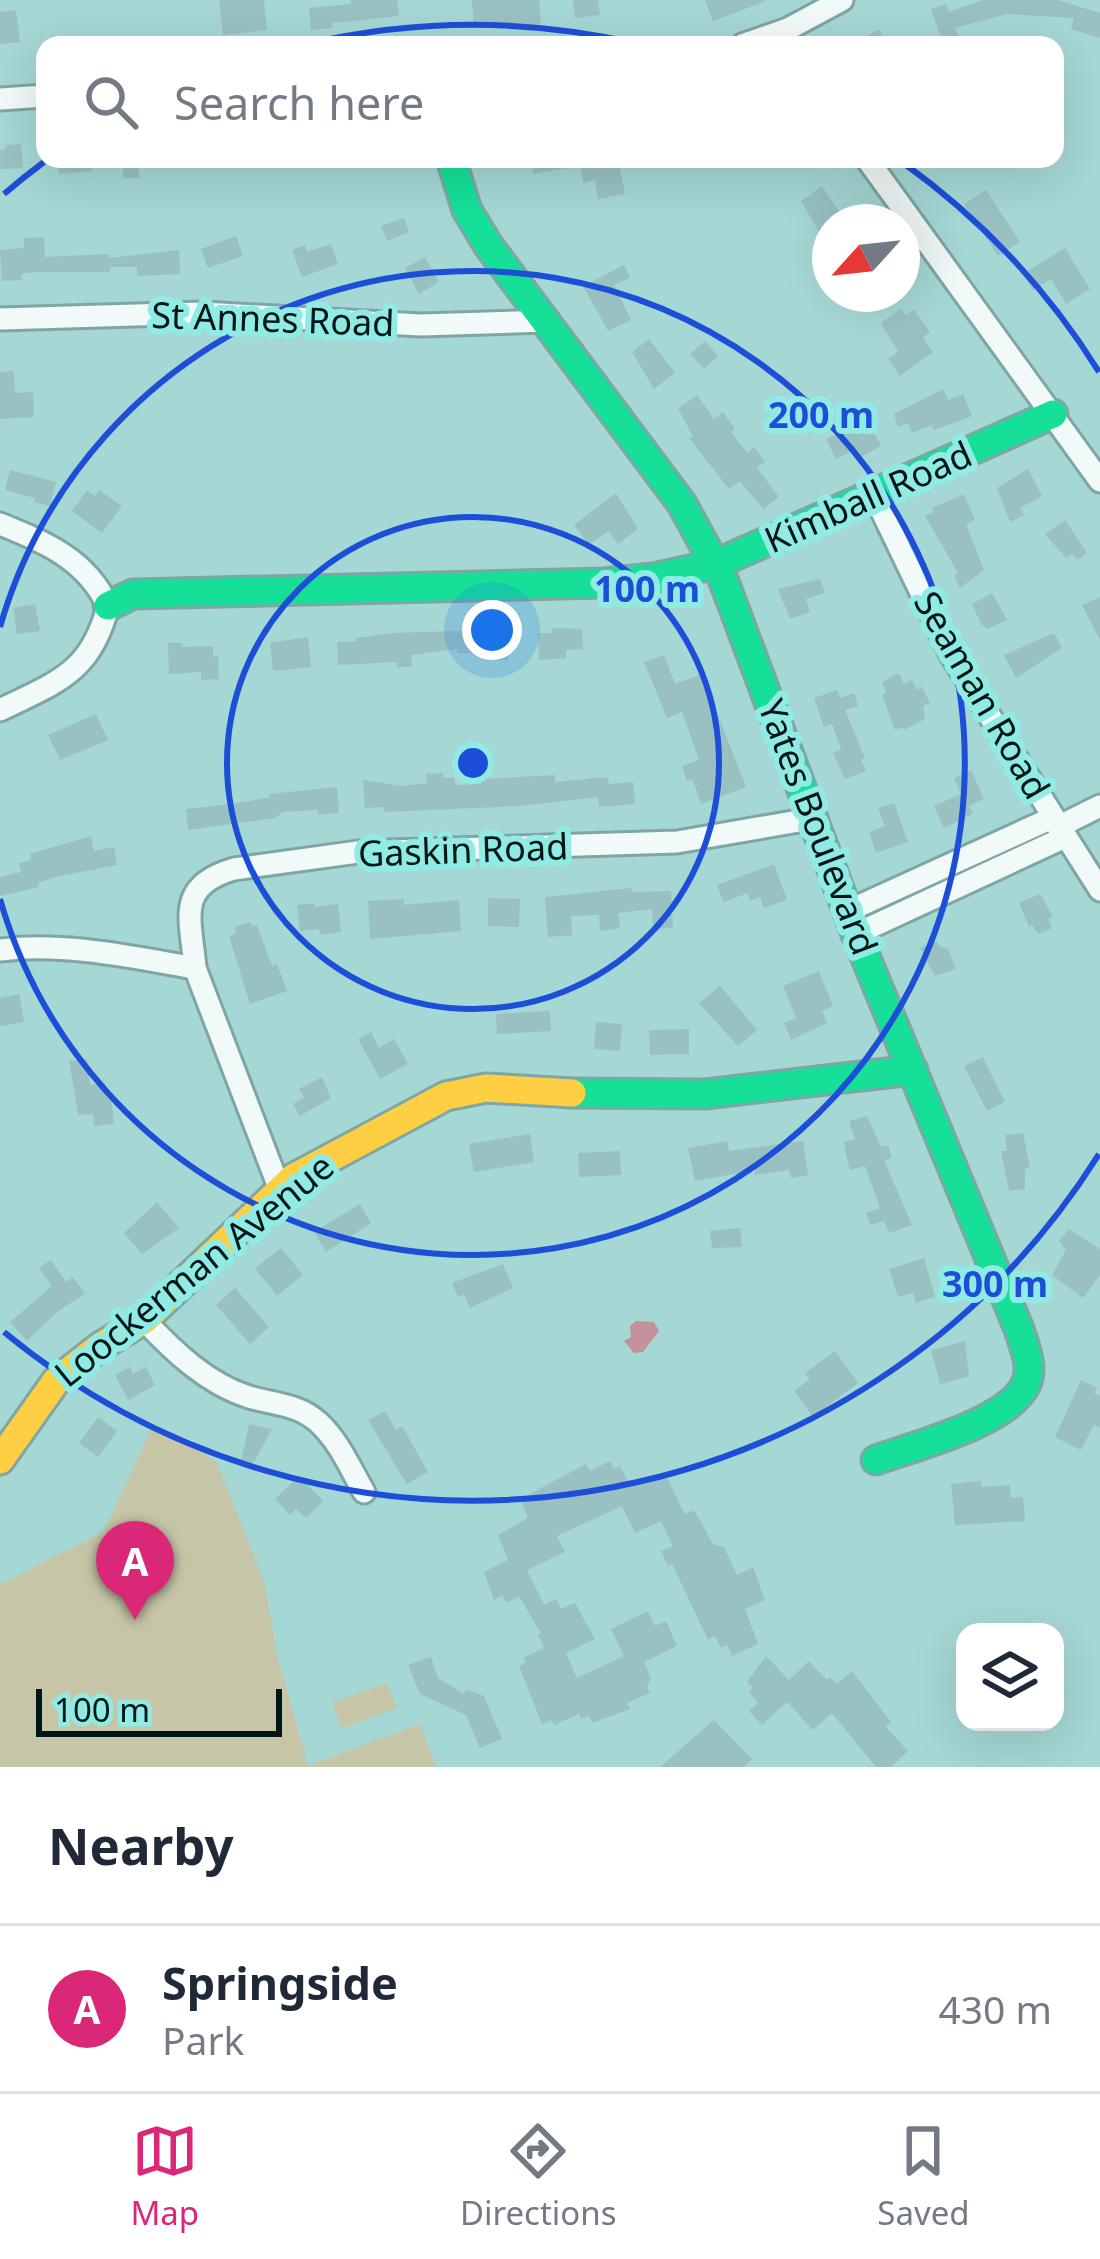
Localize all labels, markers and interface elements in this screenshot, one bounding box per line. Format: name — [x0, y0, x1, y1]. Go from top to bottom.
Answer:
search box — [36, 36, 1064, 168]
icon: search — [78, 69, 144, 135]
text: Search here — [174, 72, 424, 133]
north arrow — [812, 204, 920, 312]
street label: St Annes Road — [151, 290, 395, 347]
text: 200 m — [768, 390, 874, 439]
street label: Kimball Road — [756, 429, 979, 564]
text: 100 m — [594, 564, 700, 613]
street label: Seaman Road — [903, 582, 1062, 808]
your location — [462, 600, 522, 660]
street label: Yates Boulevard — [747, 692, 890, 962]
centre of rings — [452, 742, 494, 784]
street label: Gaskin Road — [357, 821, 569, 878]
street label: Loockerman Avenue — [44, 1142, 344, 1398]
text: 300 m — [942, 1259, 1048, 1308]
pin: A — [96, 1521, 174, 1620]
map controls — [956, 1623, 1064, 1731]
button: layers — [956, 1623, 1064, 1731]
scale bar — [36, 1683, 282, 1736]
text: 100 m — [54, 1687, 150, 1732]
text: Nearby — [48, 1810, 234, 1880]
text: Springside — [162, 1952, 398, 2013]
text: A — [74, 1982, 101, 2035]
text: 430 m — [938, 1982, 1052, 2035]
text: Park — [162, 2013, 244, 2066]
tab: Map — [130, 2118, 199, 2235]
tab: Directions — [460, 2118, 617, 2235]
tab: Saved — [877, 2118, 970, 2235]

